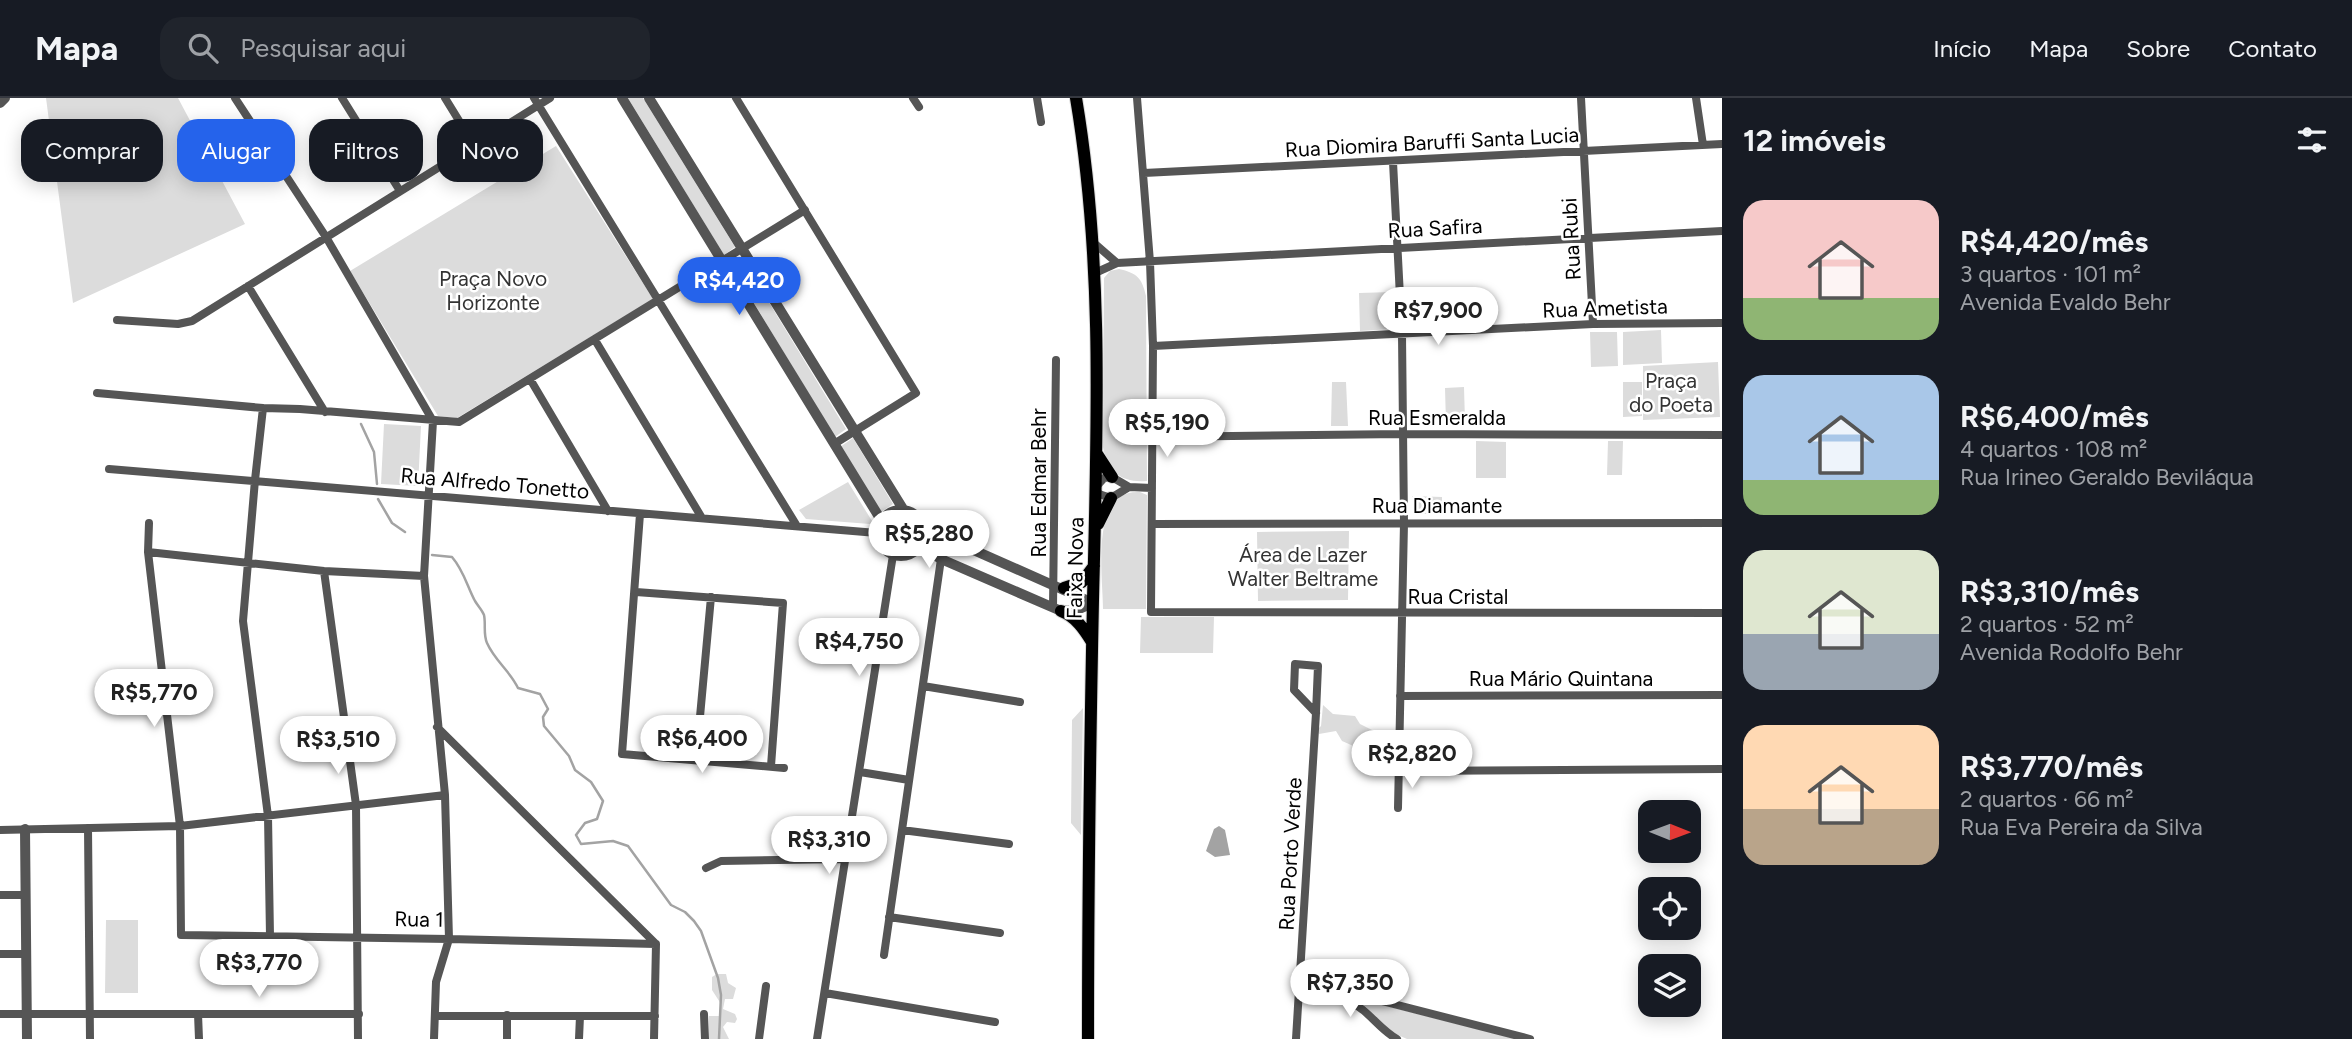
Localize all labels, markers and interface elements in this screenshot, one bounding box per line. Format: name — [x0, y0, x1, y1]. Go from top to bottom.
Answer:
search box — [160, 17, 650, 80]
text: Mapa — [35, 29, 118, 68]
icon: search — [184, 29, 222, 67]
text: Pesquisar aqui — [240, 32, 406, 64]
text: Início — [1933, 34, 1991, 63]
text: Mapa — [2029, 34, 2088, 63]
text: Sobre — [2126, 34, 2190, 63]
text: Contato — [2228, 34, 2317, 63]
chip: Comprar — [21, 119, 163, 182]
chip: Alugar — [177, 119, 295, 182]
chip: Filtros — [309, 119, 423, 182]
chip: Novo — [437, 119, 543, 182]
icon: filters — [2293, 121, 2331, 159]
street label: Rua Diomira Baruffi Santa Lucia — [1284, 122, 1580, 162]
text: 12 imóveis — [1743, 122, 1886, 159]
street label: Rua Rubi — [1556, 197, 1586, 281]
street label: Rua Safira — [1387, 213, 1483, 243]
text: R$4,420/mês — [1960, 223, 2148, 260]
icon: home — [1799, 228, 1883, 312]
pin: R$4,420 — [674, 258, 804, 317]
text: 3 quartos · 101 m² — [1960, 260, 2141, 288]
park label: Praça Novo Horizonte — [439, 266, 547, 315]
text: R$4,420 — [694, 266, 784, 294]
pin: R$7,900 — [1373, 288, 1503, 347]
text: Avenida Evaldo Behr — [1960, 288, 2170, 316]
street label: Rua Ametista — [1542, 293, 1668, 323]
text: R$7,900 — [1393, 296, 1483, 324]
park label: Praça do Poeta — [1629, 368, 1713, 417]
text: R$6,400/mês — [1960, 398, 2149, 435]
pin: R$5,190 — [1102, 400, 1232, 459]
icon: home — [1799, 403, 1883, 487]
street label: Rua Esmeralda — [1368, 405, 1506, 430]
street label: Rua Edmar Behr — [1026, 408, 1051, 558]
text: R$5,190 — [1125, 408, 1209, 436]
text: 4 quartos · 108 m² — [1960, 435, 2147, 463]
street label: Rua Alfredo Tonetto — [400, 462, 590, 504]
text: Rua Irineo Geraldo Beviláqua — [1960, 463, 2254, 491]
street label: Rua Diamante — [1372, 493, 1502, 518]
pin: R$5,280 — [864, 510, 994, 570]
street label: Faixa Nova — [1062, 517, 1088, 619]
text: R$5,280 — [884, 519, 974, 547]
park label: Área de Lazer Walter Beltrame — [1228, 542, 1378, 591]
text: R$3,310/mês — [1960, 573, 2139, 610]
icon: home — [1799, 578, 1883, 662]
street label: Rua Cristal — [1408, 584, 1508, 609]
text: 2 quartos · 52 m² — [1960, 610, 2134, 638]
pin: R$4,750 — [794, 618, 924, 678]
text: R$4,750 — [814, 627, 904, 655]
text: Avenida Rodolfo Behr — [1960, 638, 2183, 666]
street label: Rua Mário Quintana — [1469, 666, 1653, 691]
pin: R$5,770 — [89, 670, 219, 729]
text: R$5,770 — [110, 678, 198, 706]
pin: R$3,510 — [273, 716, 403, 776]
pin: R$6,400 — [637, 716, 767, 775]
text: R$6,400 — [656, 724, 748, 752]
text: R$3,510 — [296, 725, 380, 753]
pin: R$2,820 — [1347, 730, 1477, 790]
text: R$2,820 — [1367, 739, 1457, 767]
text: R$3,770/mês — [1960, 748, 2143, 785]
icon: home — [1799, 753, 1883, 837]
street label: Rua Porto Verde — [1274, 777, 1306, 931]
text: 2 quartos · 66 m² — [1960, 785, 2134, 813]
north arrow — [1638, 800, 1701, 863]
map controls — [1638, 800, 1701, 1017]
text: Rua Eva Pereira da Silva — [1960, 813, 2203, 841]
pin: R$3,310 — [764, 816, 894, 876]
text: R$3,310 — [787, 825, 871, 853]
button: locate — [1638, 877, 1701, 940]
street label: Rua 1 — [394, 906, 444, 932]
pin: R$3,770 — [194, 940, 324, 999]
text: R$3,770 — [216, 948, 302, 976]
button: layers — [1638, 954, 1701, 1017]
pin: R$7,350 — [1285, 960, 1415, 1019]
text: R$7,350 — [1306, 968, 1394, 996]

